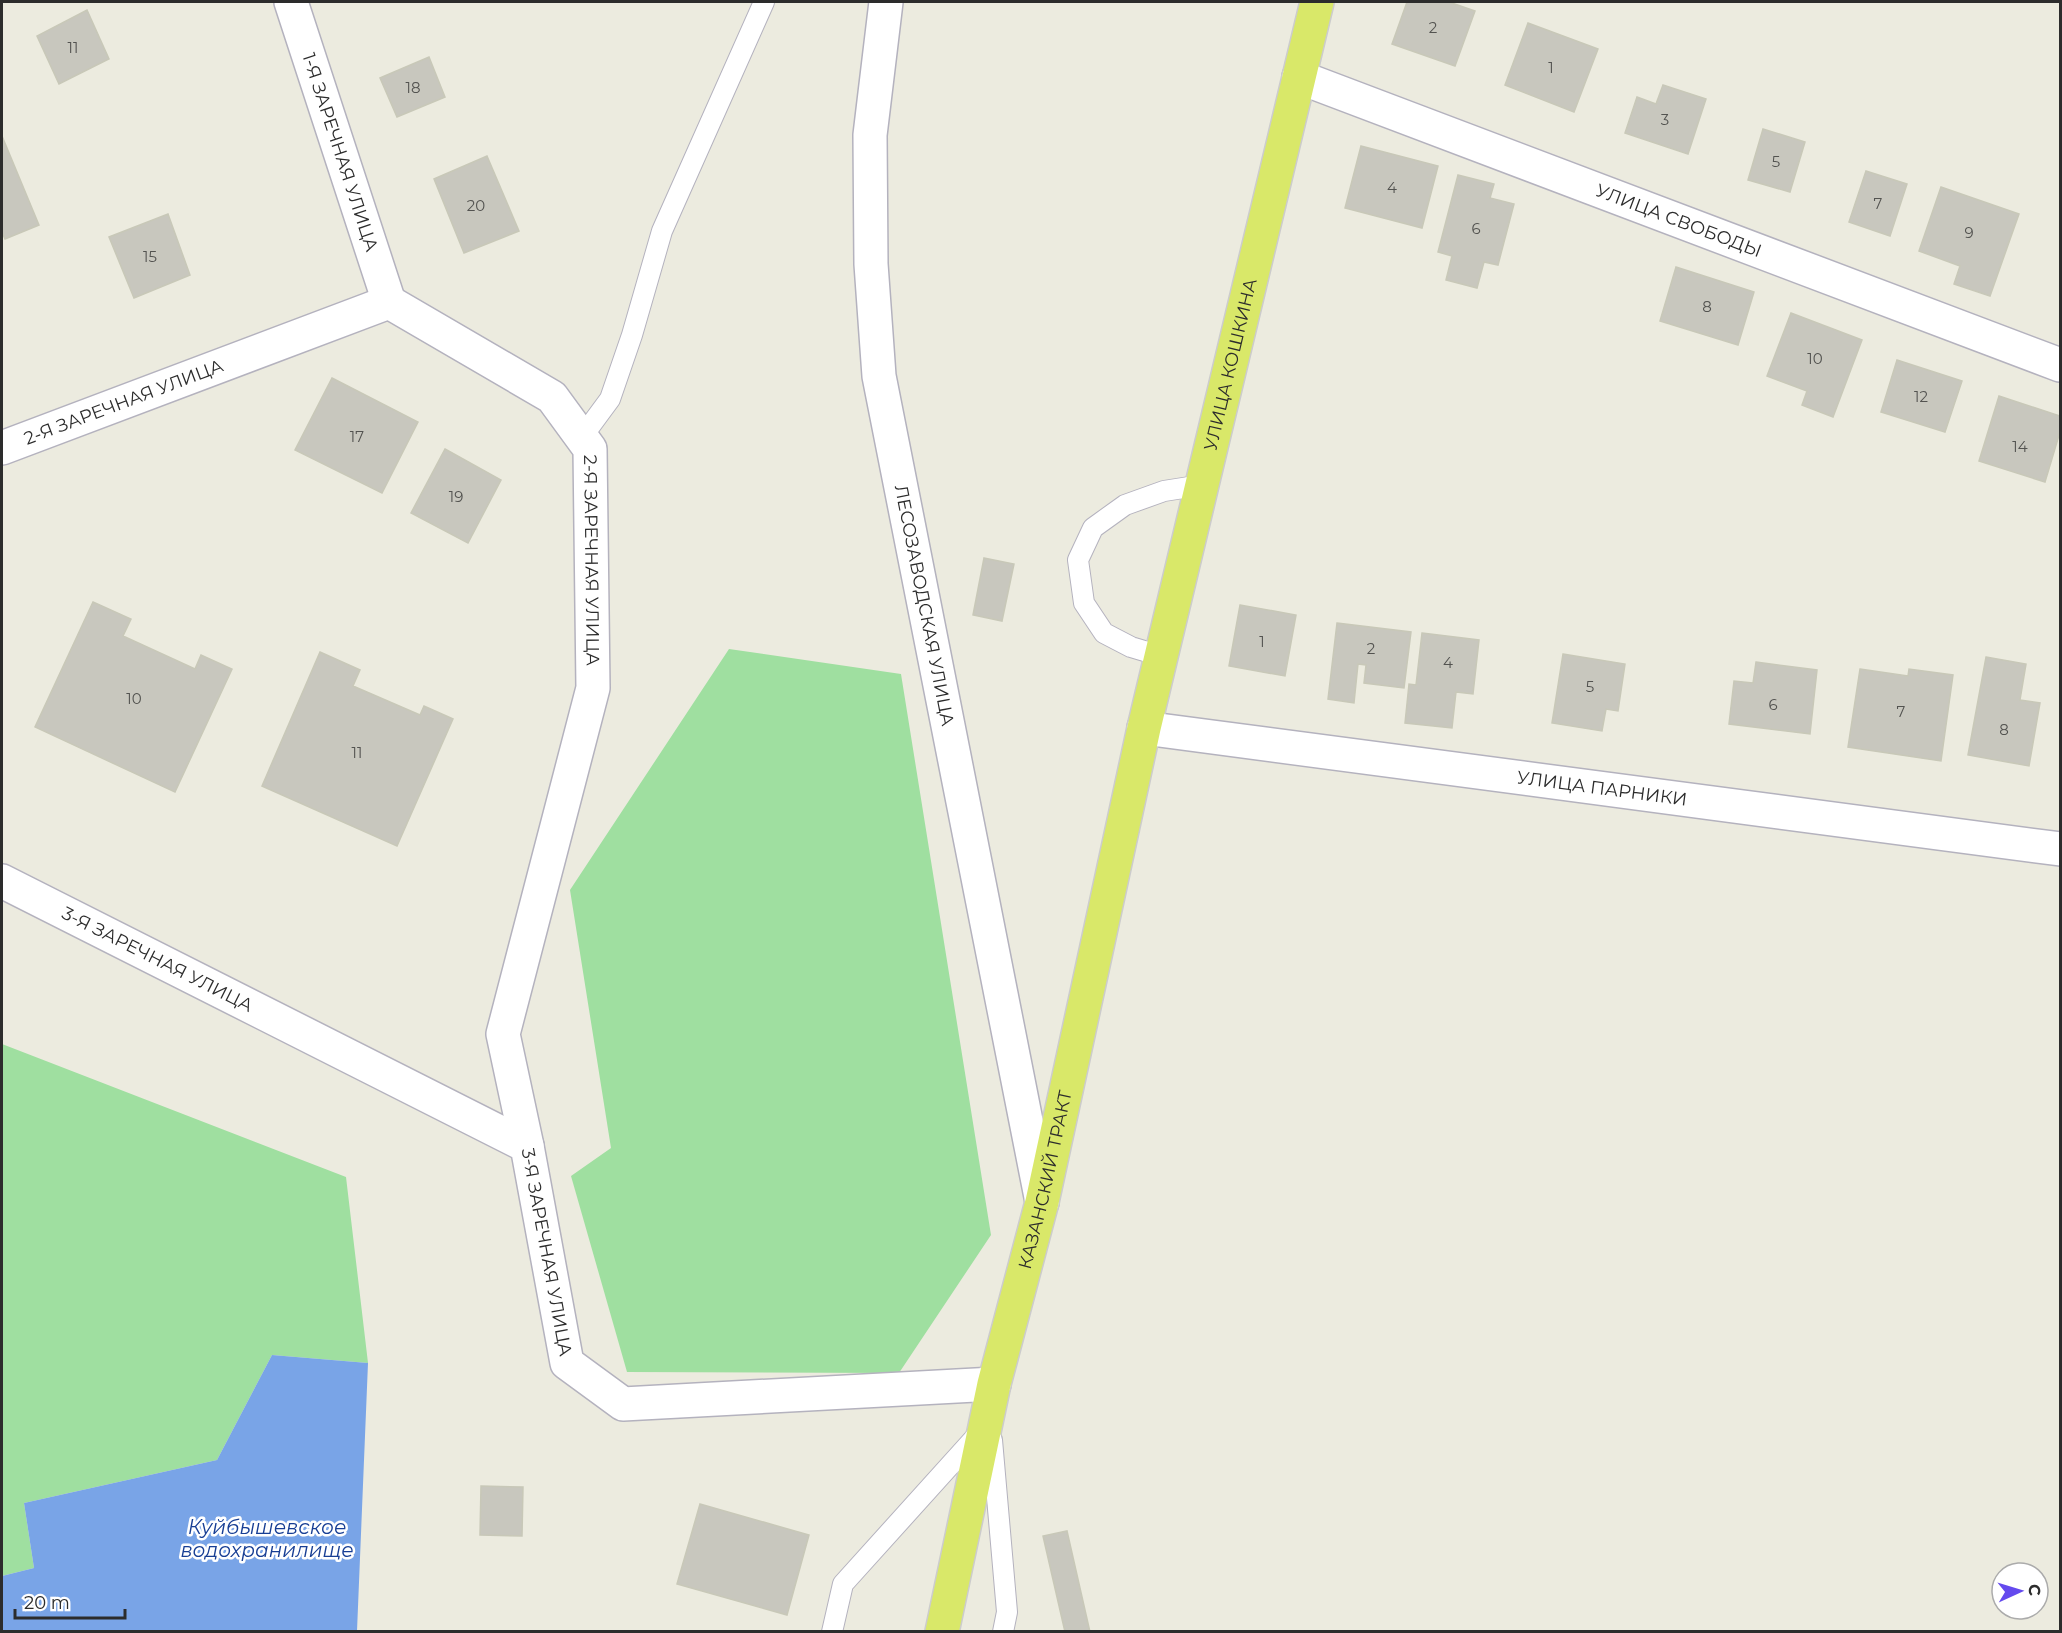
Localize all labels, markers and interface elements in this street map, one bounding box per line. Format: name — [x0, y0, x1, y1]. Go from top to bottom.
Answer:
house number: 2 — [1429, 18, 1437, 37]
house number: 11 — [68, 38, 78, 57]
street label: 1-Я ЗАРЕЧНАЯ УЛИЦА — [297, 50, 383, 255]
house number: 1 — [1548, 58, 1554, 77]
house number: 18 — [406, 78, 421, 97]
house number: 3 — [1661, 110, 1669, 129]
house number: 5 — [1772, 152, 1780, 171]
house number: 4 — [1387, 178, 1397, 197]
street label: УЛИЦА СВОБОДЫ — [1593, 179, 1765, 262]
house number: 7 — [1874, 194, 1883, 213]
house number: 20 — [467, 196, 485, 215]
house number: 6 — [1471, 219, 1481, 238]
house number: 9 — [1964, 223, 1974, 242]
house number: 15 — [143, 247, 157, 266]
street label: УЛИЦА КОШКИНА — [1199, 276, 1262, 453]
house number: 8 — [1702, 297, 1712, 316]
house number: 10 — [1807, 349, 1823, 368]
street label: 2-Я ЗАРЕЧНАЯ УЛИЦА — [21, 354, 227, 450]
house number: 12 — [1914, 387, 1928, 406]
house number: 17 — [350, 427, 364, 446]
house number: 14 — [2012, 437, 2028, 456]
street label: 2-Я ЗАРЕЧНАЯ УЛИЦА — [579, 455, 604, 667]
street label: ЛЕСОЗАВОДСКАЯ УЛИЦА — [890, 483, 959, 728]
house number: 19 — [449, 487, 463, 506]
house number: 1 — [1259, 632, 1265, 651]
house number: 2 — [1367, 639, 1375, 658]
house number: 4 — [1443, 653, 1453, 672]
house number: 5 — [1586, 677, 1594, 696]
house number: 10 — [126, 689, 142, 708]
house number: 6 — [1768, 695, 1778, 714]
house number: 7 — [1897, 702, 1906, 721]
house number: 8 — [1999, 720, 2009, 739]
house number: 11 — [352, 743, 362, 762]
street label: УЛИЦА ПАРНИКИ — [1516, 766, 1688, 811]
street label: 3-Я ЗАРЕЧНАЯ УЛИЦА — [58, 902, 257, 1017]
street label: КАЗАНСКИЙ ТРАКТ — [1014, 1088, 1077, 1272]
street label: 3-Я ЗАРЕЧНАЯ УЛИЦА — [517, 1146, 577, 1359]
water label: Куйбышевское водохранилище — [180, 1515, 354, 1562]
north arrow — [1990, 1561, 2050, 1621]
scale bar — [15, 1582, 124, 1620]
text: С — [2025, 1584, 2044, 1597]
text: 20 m — [24, 1592, 70, 1614]

